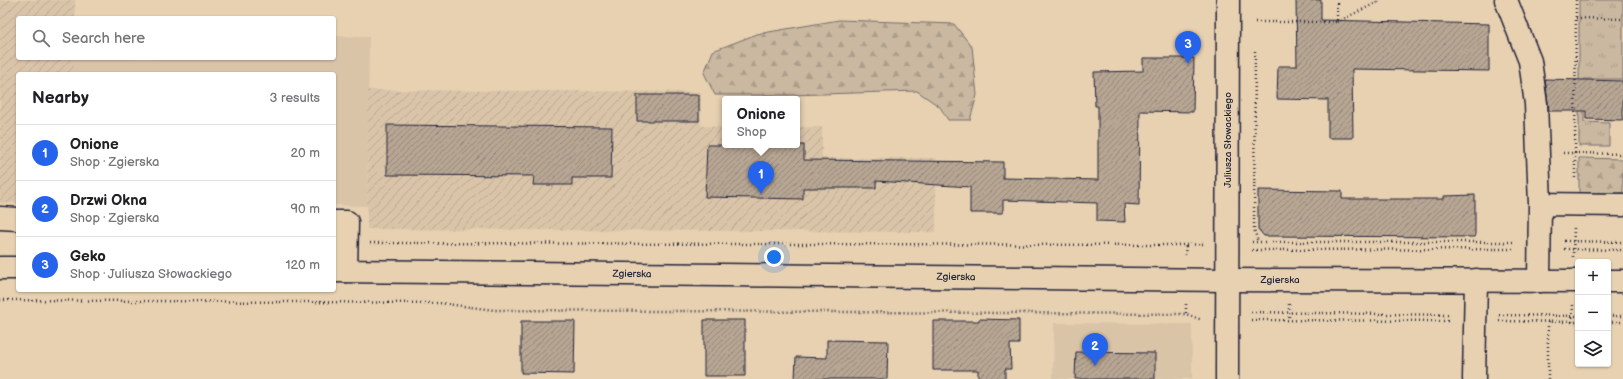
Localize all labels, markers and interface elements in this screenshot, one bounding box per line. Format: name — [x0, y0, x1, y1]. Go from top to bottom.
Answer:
search box — [16, 16, 336, 60]
icon: search — [30, 27, 52, 49]
text: Search here — [62, 29, 145, 48]
pin: 3 — [1175, 31, 1201, 64]
text: Nearby — [32, 88, 89, 108]
text: 3 results — [269, 90, 320, 106]
street label: Juliusza Słowackiego — [1222, 92, 1234, 188]
popup — [722, 96, 800, 148]
text: Onione — [737, 105, 785, 124]
text: Shop — [737, 124, 767, 140]
text: Onione — [70, 135, 119, 154]
text: 1 — [42, 145, 48, 161]
text: 20 m — [290, 145, 320, 161]
text: Shop · Zgierska — [70, 154, 159, 170]
pin: 1 — [748, 161, 774, 194]
text: Drzwi Okna — [70, 191, 147, 210]
text: 2 — [41, 201, 49, 217]
text: 90 m — [291, 201, 320, 217]
text: Shop · Zgierska — [70, 210, 159, 226]
text: Geko — [70, 247, 106, 266]
your location — [764, 247, 784, 267]
text: 3 — [41, 257, 49, 273]
text: 120 m — [285, 257, 320, 273]
map controls — [1575, 259, 1611, 367]
button: + — [1575, 259, 1611, 295]
text: Shop · Juliusza Słowackiego — [70, 266, 232, 282]
street label: Zgierska — [611, 268, 652, 280]
street label: Zgierska — [935, 271, 976, 283]
street label: Zgierska — [1259, 274, 1300, 286]
button: − — [1575, 295, 1611, 331]
button: layers — [1575, 331, 1611, 367]
pin: 2 — [1082, 333, 1108, 366]

